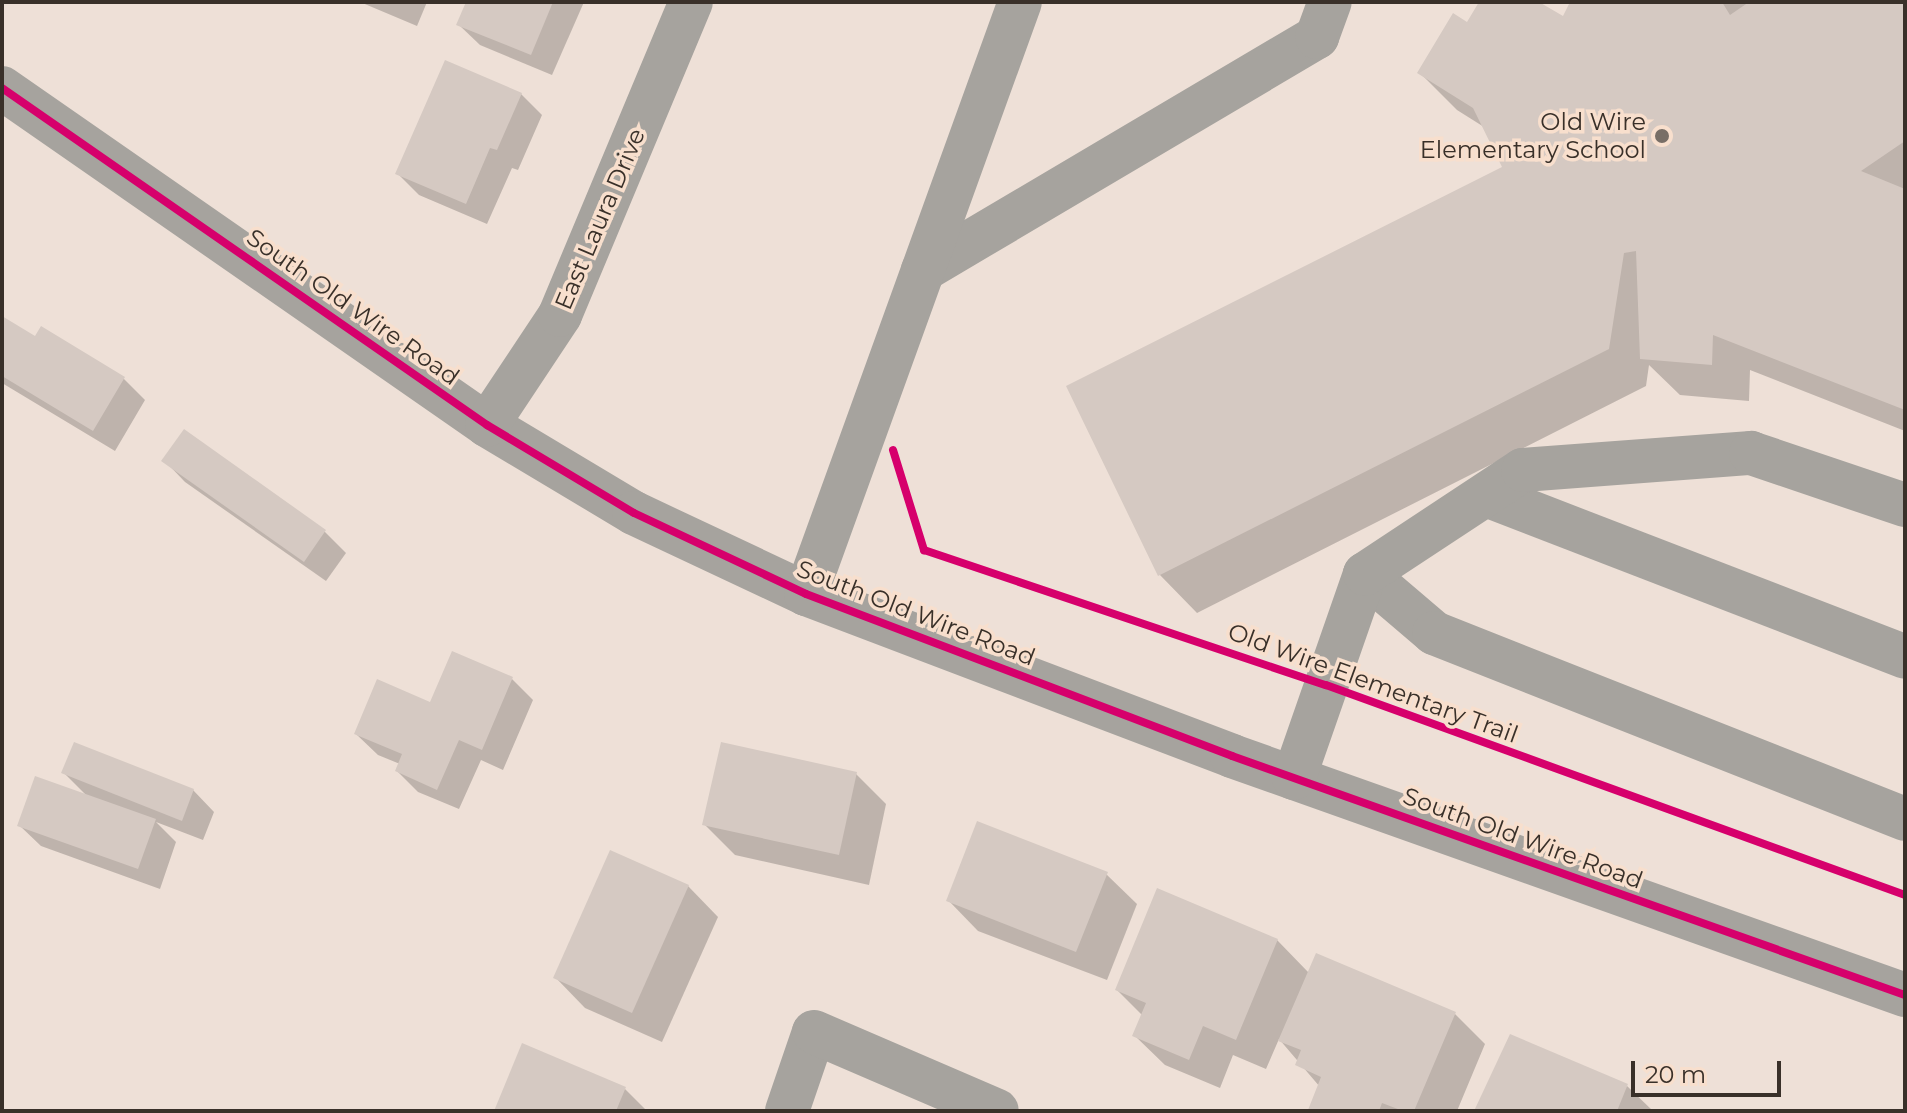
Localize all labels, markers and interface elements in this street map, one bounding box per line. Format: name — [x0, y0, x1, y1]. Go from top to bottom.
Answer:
place label: Old Wire Elementary School — [1420, 108, 1646, 164]
street label: East Laura Drive — [549, 124, 651, 314]
marker: Old Wire Elementary School — [1653, 127, 1671, 145]
street label: South Old Wire Road — [241, 223, 465, 391]
street label: South Old Wire Road — [793, 554, 1039, 672]
street label: Old Wire Elementary Trail — [1224, 617, 1522, 749]
street label: South Old Wire Road — [1399, 781, 1647, 895]
scale bar — [1635, 1045, 1785, 1095]
text: 20 m — [1645, 1060, 1706, 1089]

